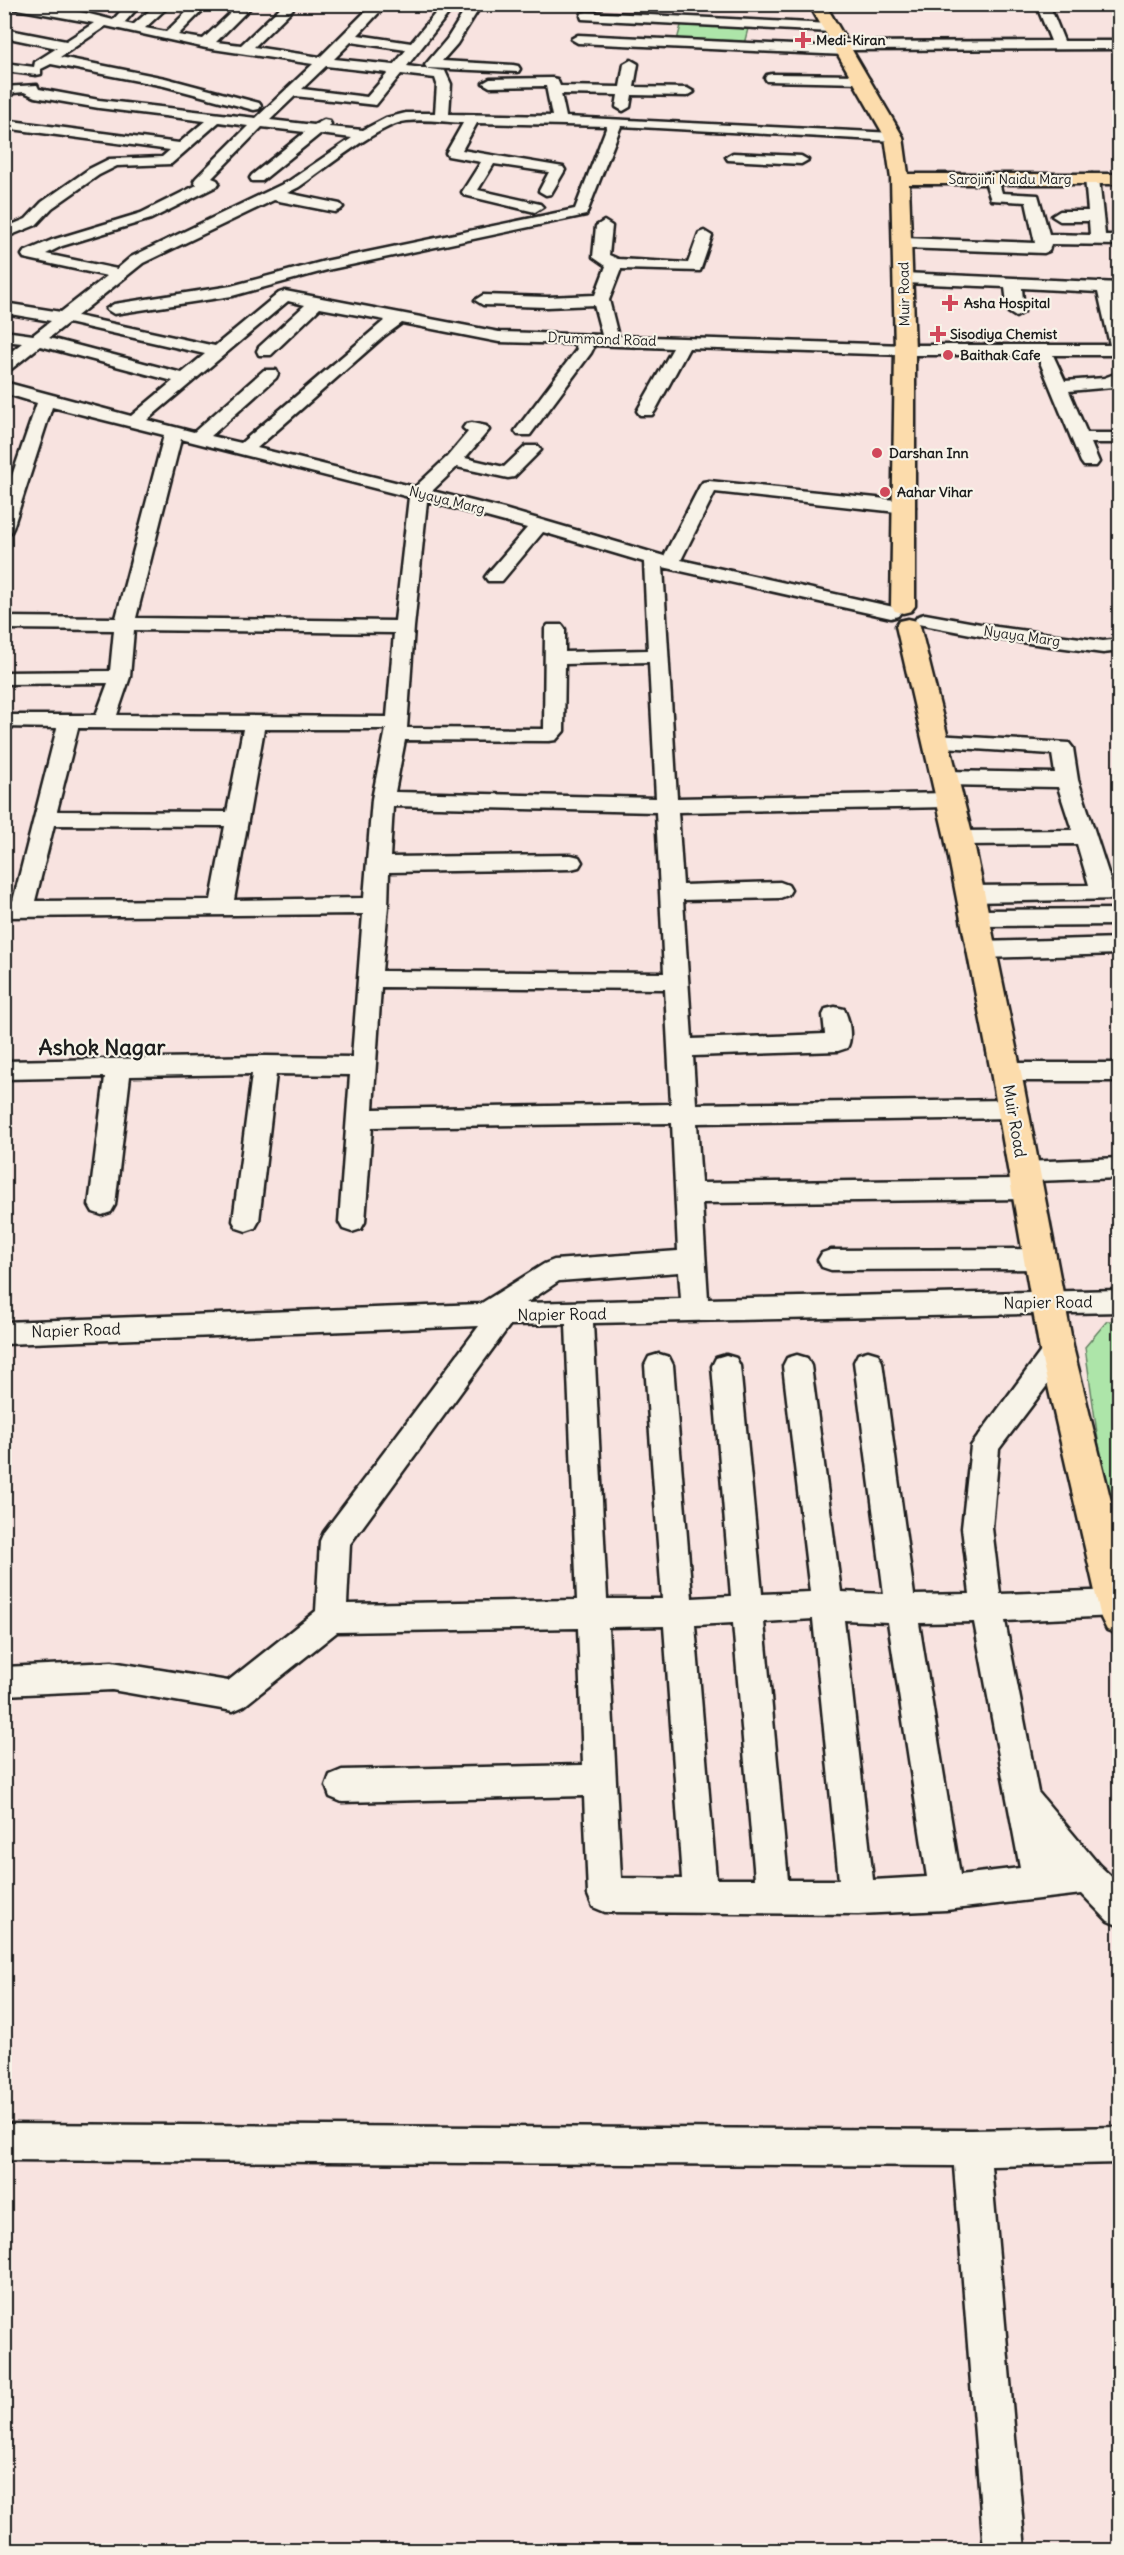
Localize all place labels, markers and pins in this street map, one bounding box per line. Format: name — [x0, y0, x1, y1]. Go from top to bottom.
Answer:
marker: Medi-Kiran — [794, 31, 812, 49]
place label: Medi-Kiran — [816, 31, 886, 49]
marker: Asha Hospital — [941, 294, 959, 312]
place label: Asha Hospital — [964, 294, 1050, 312]
place label: Sisodiya Chemist — [950, 325, 1057, 343]
marker: Sisodiya Chemist — [931, 327, 945, 341]
place label: Baithak Cafe — [960, 346, 1041, 364]
marker: Baithak Cafe — [941, 348, 955, 362]
place label: Darshan Inn — [889, 444, 969, 462]
marker: Darshan Inn — [870, 446, 884, 460]
place label: Aahar Vihar — [897, 483, 973, 501]
marker: Aahar Vihar — [878, 485, 892, 499]

